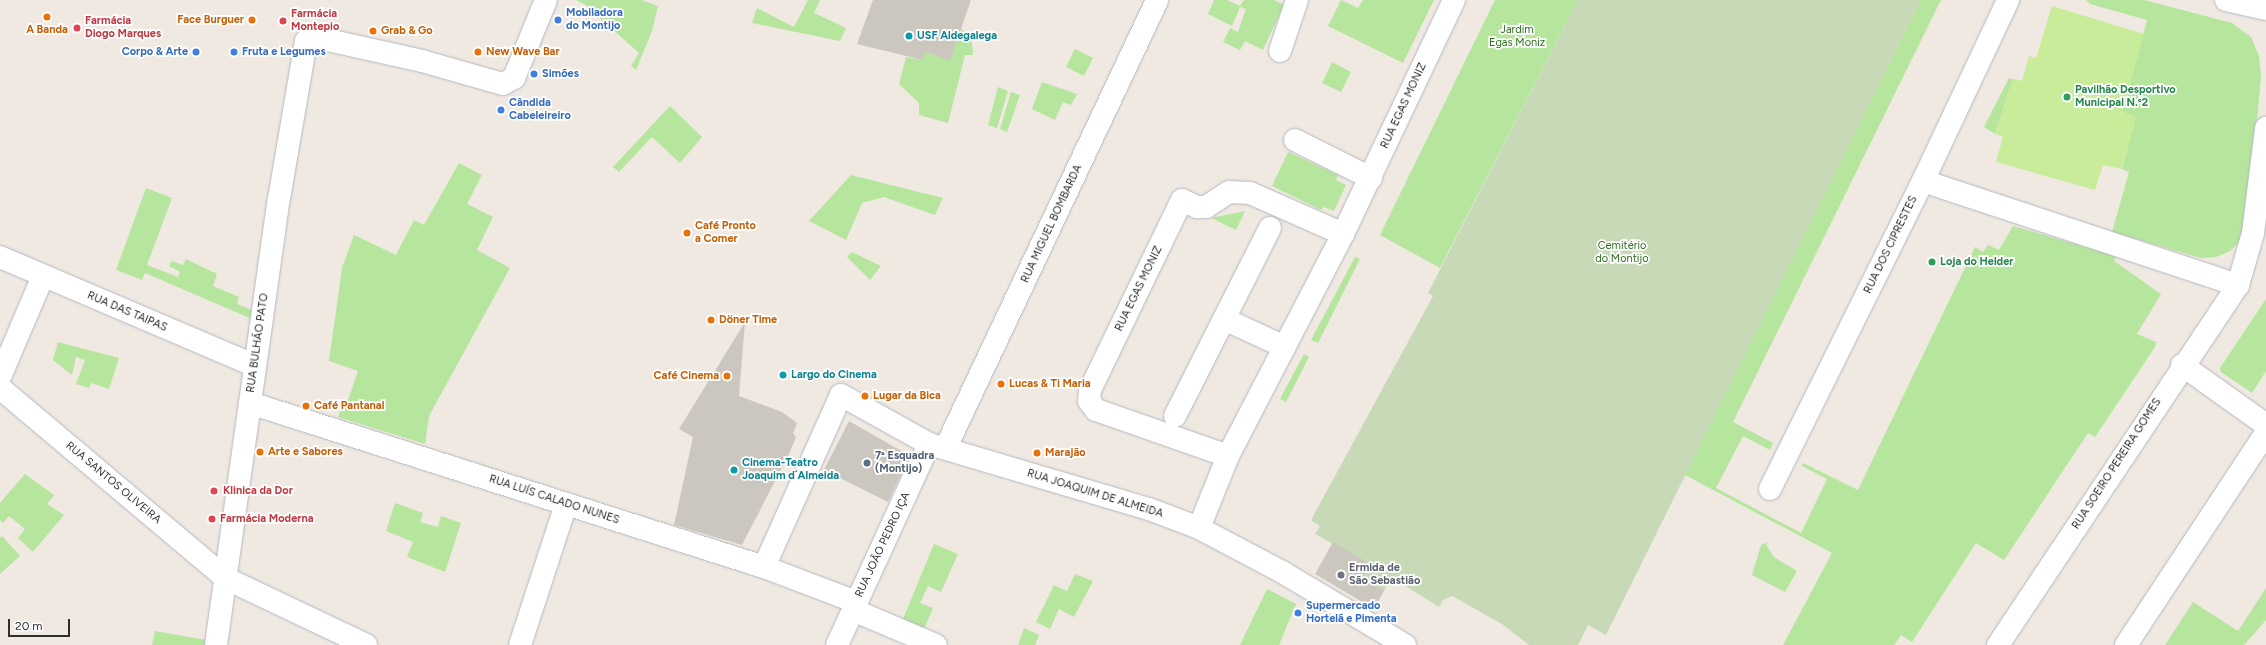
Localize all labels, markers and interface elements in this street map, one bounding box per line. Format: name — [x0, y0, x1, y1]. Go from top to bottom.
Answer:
place label: Mobiladora do Montijo — [566, 7, 623, 33]
place label: Farmácia Montepio — [291, 8, 339, 34]
marker: A Banda — [42, 12, 52, 22]
place label: Face Burguer — [177, 13, 244, 27]
place label: Farmácia Diogo Marques — [85, 15, 161, 41]
marker: Face Burguer — [247, 15, 257, 25]
marker: Mobiladora do Montijo — [553, 15, 563, 25]
marker: Farmácia Montepio — [278, 16, 288, 26]
place label: A Banda — [26, 23, 68, 37]
marker: Farmácia Diogo Marques — [72, 23, 82, 33]
place label: Grab & Go — [381, 24, 433, 38]
park label: Jardim Egas Moniz — [1489, 24, 1545, 50]
marker: Grab & Go — [368, 26, 378, 36]
place label: USF Aldegalega — [917, 29, 997, 43]
marker: USF Aldegalega — [904, 31, 914, 41]
place label: Corpo & Arte — [122, 45, 188, 59]
place label: Fruta e Legumes — [242, 45, 326, 59]
place label: New Wave Bar — [486, 45, 560, 59]
marker: Corpo & Arte — [191, 47, 201, 57]
marker: Fruta e Legumes — [229, 47, 239, 57]
marker: New Wave Bar — [473, 47, 483, 57]
street label: RUA EGAS MONIZ — [1378, 61, 1430, 151]
place label: Simões — [542, 67, 579, 81]
marker: Simões — [529, 69, 539, 79]
place label: Pavilhão Desportivo Municipal N.º2 — [2075, 84, 2176, 110]
marker: Pavilhão Desportivo Municipal N.º2 — [2062, 92, 2072, 102]
place label: Cândida Cabeleireiro — [509, 97, 571, 123]
marker: Cândida Cabeleireiro — [496, 105, 506, 115]
street label: RUA MIGUEL BOMBARDA — [1019, 163, 1085, 285]
street label: RUA DOS CIPRESTES — [1862, 194, 1920, 296]
place label: Café Pronto a Comer — [695, 220, 756, 246]
marker: Café Pronto a Comer — [682, 228, 692, 238]
park label: Cemitério do Montijo — [1595, 240, 1649, 266]
street label: RUA EGAS MONIZ — [1113, 244, 1165, 334]
place label: Loja do Helder — [1940, 255, 2013, 269]
marker: Loja do Helder — [1927, 257, 1937, 267]
street label: RUA DAS TAIPAS — [85, 289, 169, 335]
street label: RUA BULHÃO PATO — [244, 292, 272, 394]
place label: Döner Time — [719, 313, 777, 327]
marker: Döner Time — [706, 315, 716, 325]
place label: Largo do Cinema — [791, 368, 877, 382]
place label: Café Cinema — [654, 369, 719, 383]
marker: Largo do Cinema — [778, 370, 788, 380]
marker: Café Cinema — [722, 371, 732, 381]
place label: Lucas & Ti Maria — [1009, 377, 1091, 391]
marker: Lucas & Ti Maria — [996, 379, 1006, 389]
place label: Lugar da Bica — [873, 389, 941, 403]
marker: Lugar da Bica — [860, 391, 870, 401]
street label: RUA SOEIRO PEREIRA GOMES — [2070, 396, 2164, 532]
place label: Café Pantanal — [314, 399, 384, 413]
marker: Café Pantanal — [301, 401, 311, 411]
street label: RUA SANTOS OLIVEIRA — [63, 439, 163, 527]
place label: Arte e Sabores — [268, 445, 343, 459]
place label: Marajão — [1045, 446, 1086, 460]
marker: Arte e Sabores — [255, 447, 265, 457]
marker: Marajão — [1032, 448, 1042, 458]
place label: 7ª Esquadra (Montijo) — [875, 450, 934, 476]
place label: Cinema-Teatro Joaquim d´Almeida — [742, 457, 839, 483]
marker: 7ª Esquadra (Montijo) — [862, 458, 872, 468]
marker: Cinema-Teatro Joaquim d´Almeida — [729, 465, 739, 475]
street label: RUA JOAQUIM DE ALMEIDA — [1025, 467, 1165, 521]
street label: RUA LUÍS CALADO NUNES — [487, 473, 621, 527]
place label: Klinica da Dor — [223, 484, 293, 498]
marker: Klinica da Dor — [208, 485, 220, 497]
street label: RUA JOÃO PEDRO IÇA — [853, 490, 913, 600]
place label: Farmácia Moderna — [220, 512, 314, 526]
marker: Farmácia Moderna — [207, 514, 217, 524]
place label: Ermida de São Sebastião — [1349, 562, 1420, 588]
marker: Ermida de São Sebastião — [1336, 570, 1346, 580]
place label: Supermercado Hortelã e Pimenta — [1306, 600, 1397, 626]
marker: Supermercado Hortelã e Pimenta — [1293, 608, 1303, 618]
scale bar — [10, 611, 72, 637]
text: 20 m — [15, 619, 43, 633]

